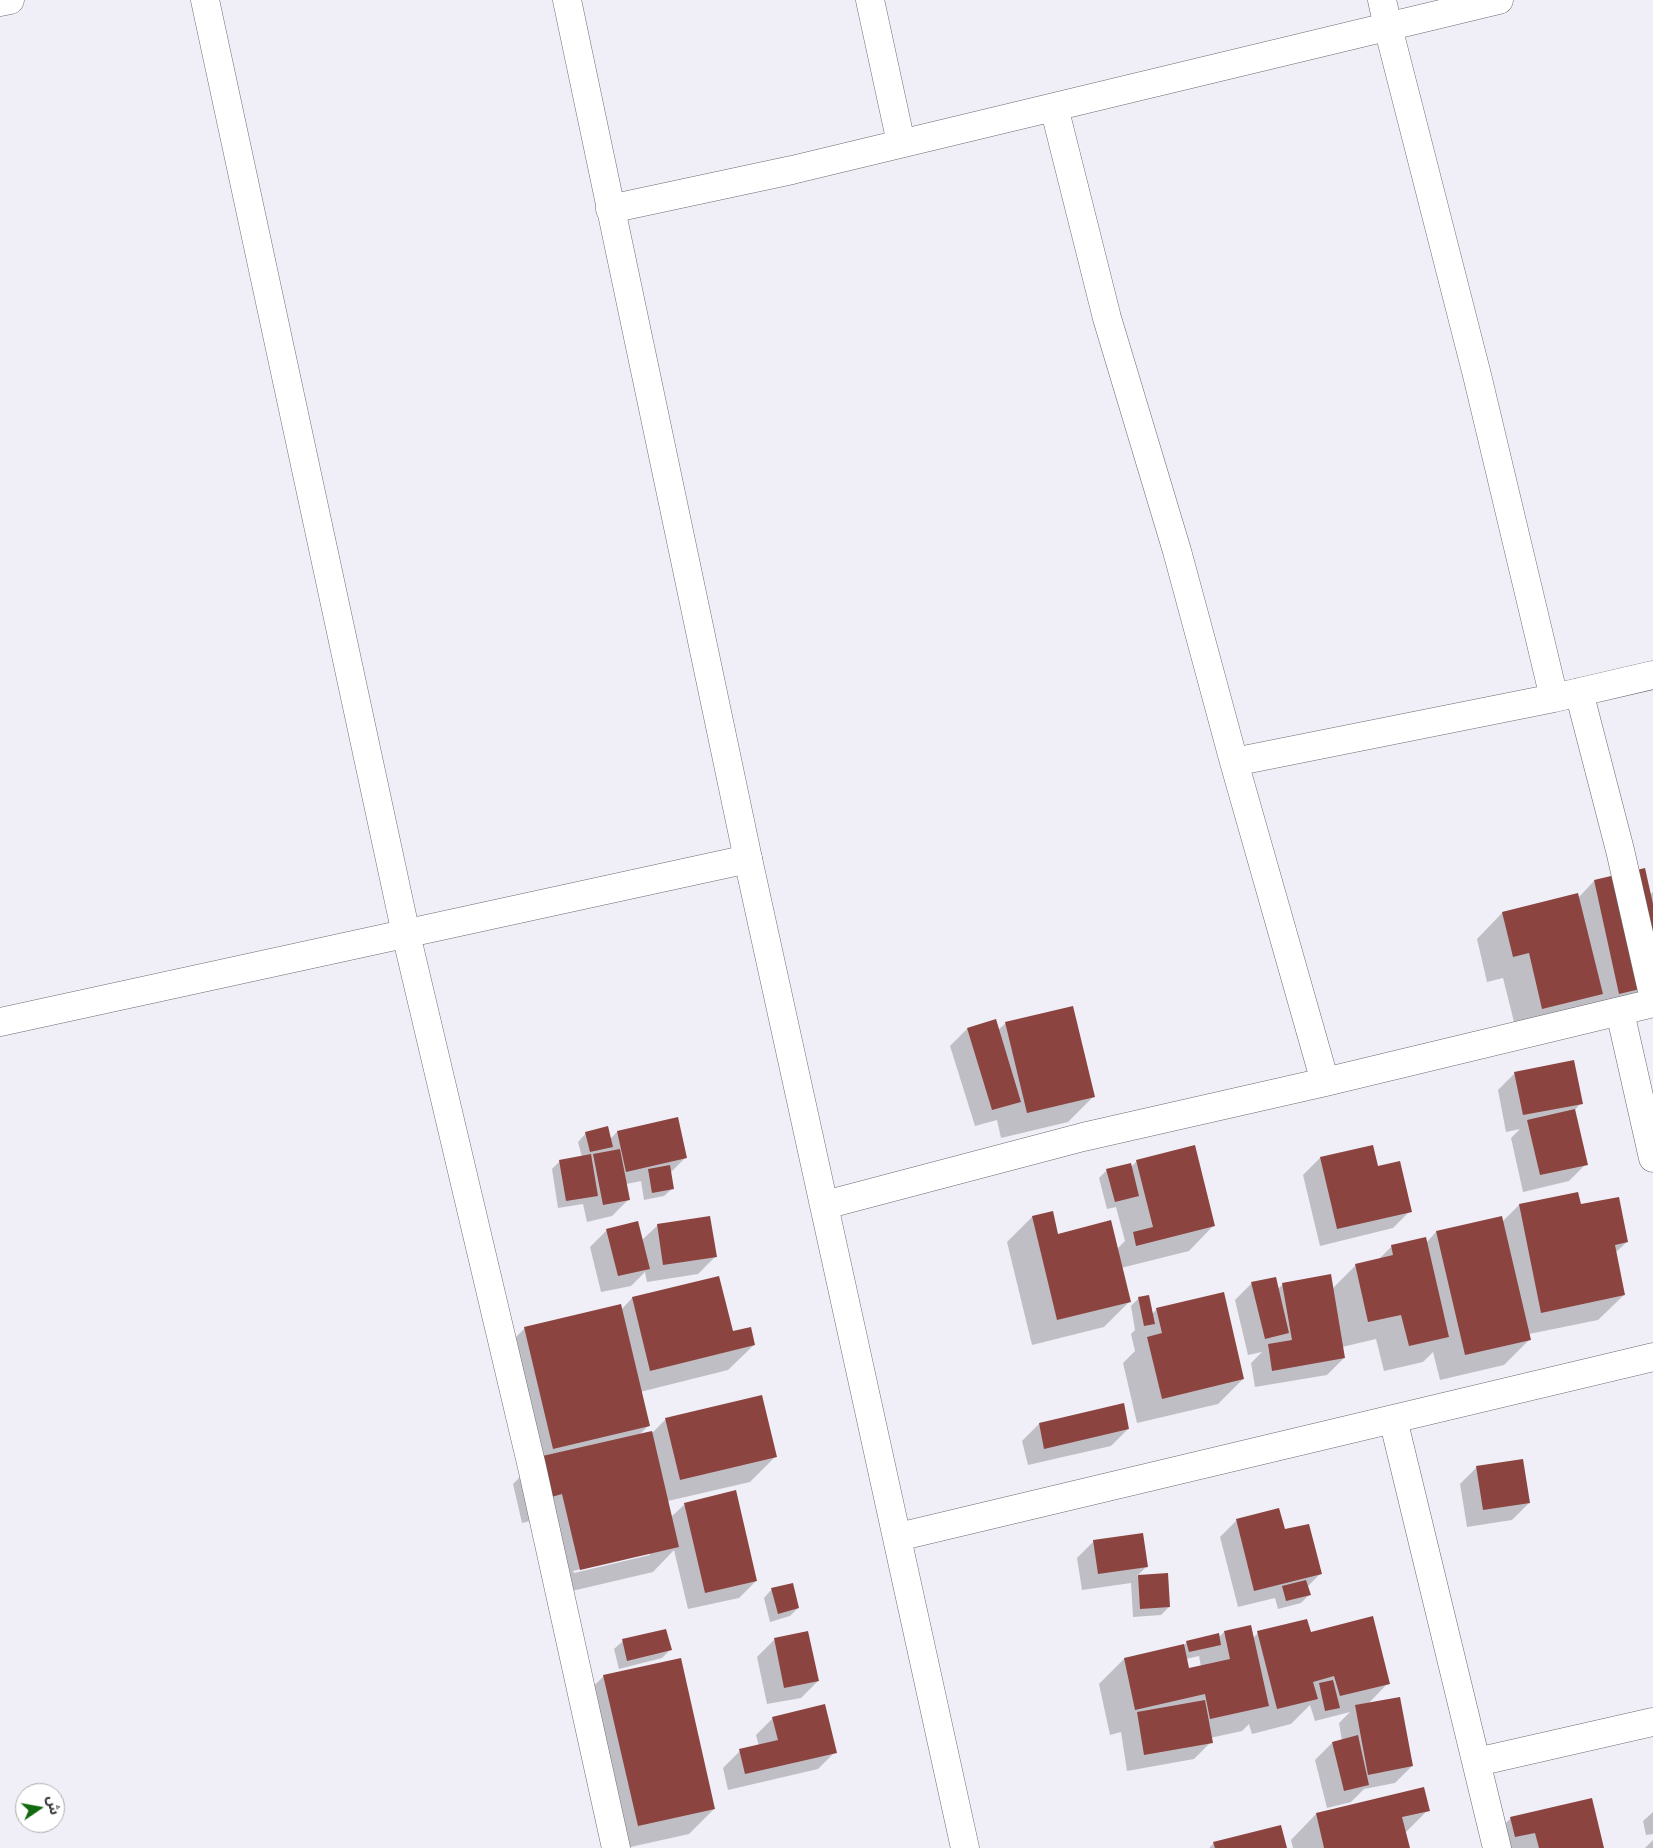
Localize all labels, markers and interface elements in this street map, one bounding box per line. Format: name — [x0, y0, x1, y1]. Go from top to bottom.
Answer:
north arrow — [15, 1783, 65, 1833]
text: ش — [43, 1794, 64, 1816]

